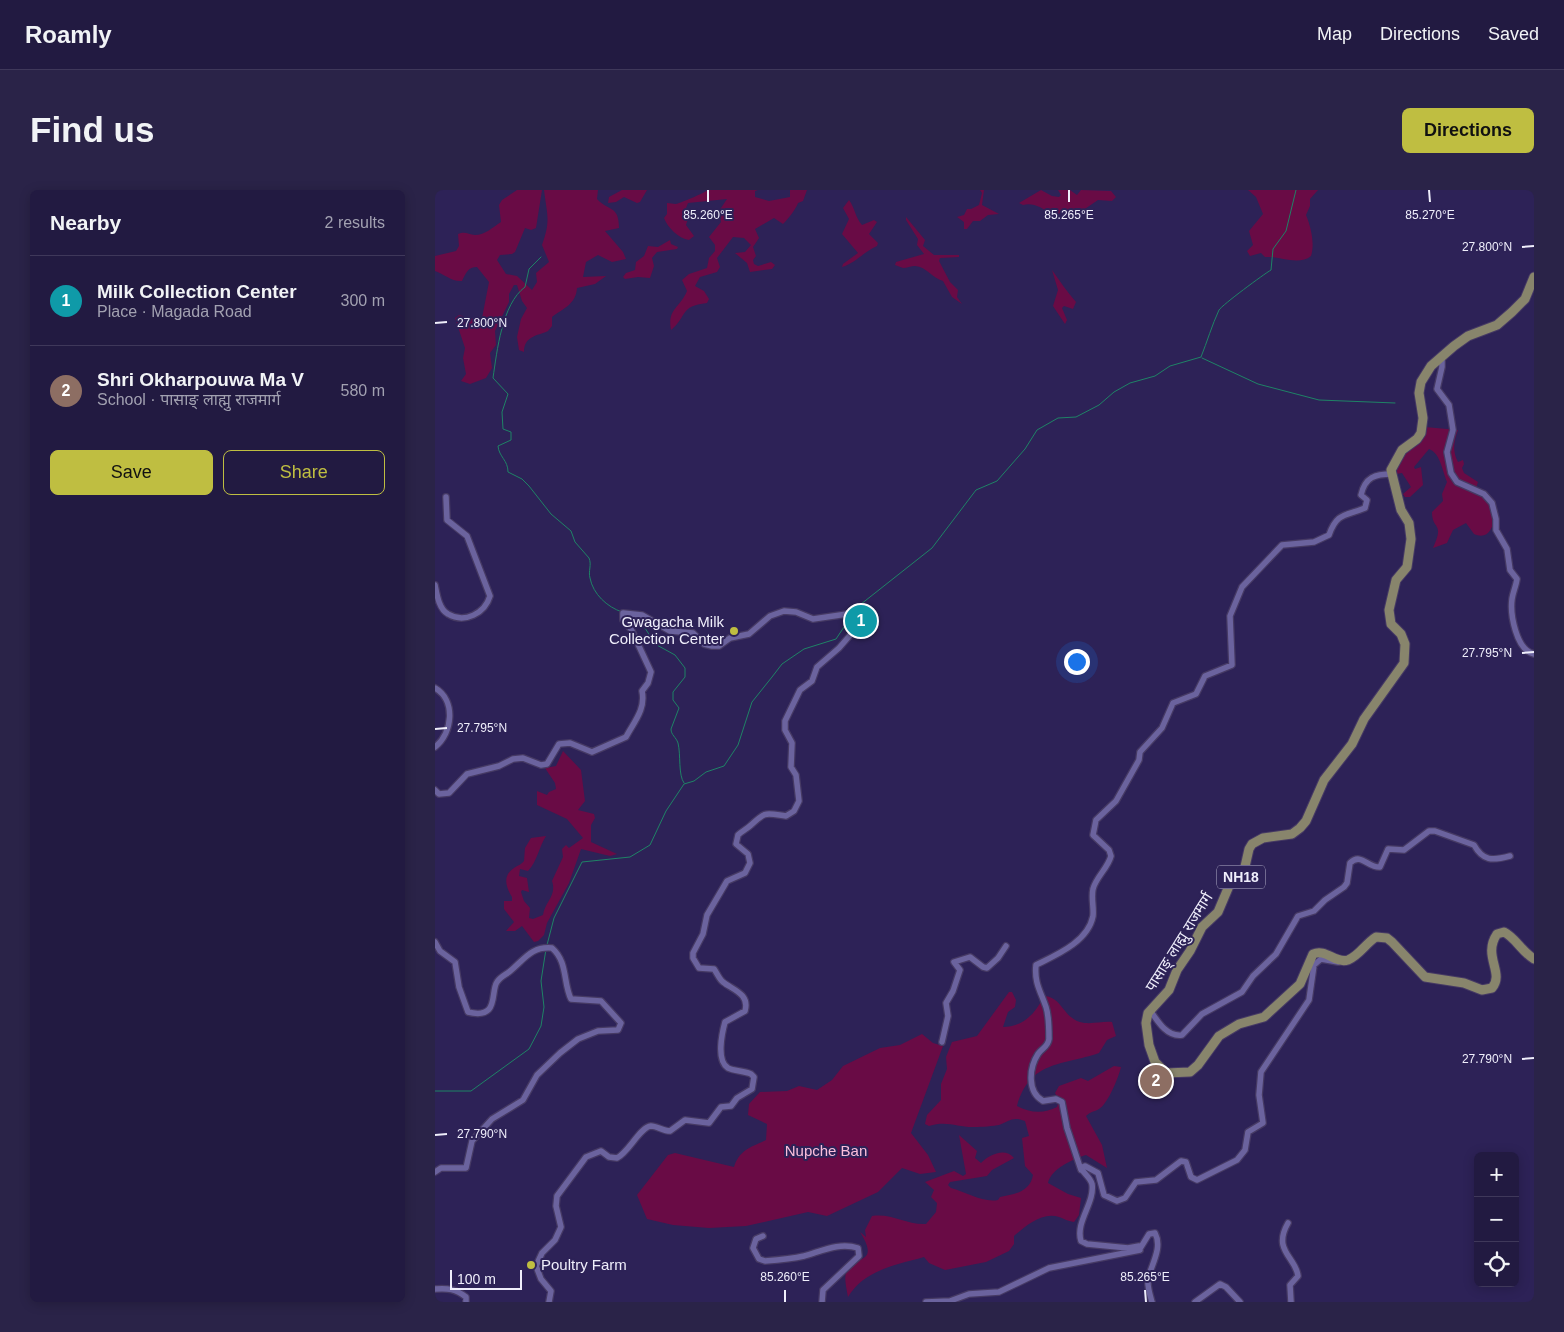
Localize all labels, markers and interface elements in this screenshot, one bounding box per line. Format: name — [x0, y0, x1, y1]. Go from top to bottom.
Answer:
text: Roamly — [25, 21, 112, 48]
text: Map — [1317, 24, 1352, 44]
text: Directions — [1380, 24, 1460, 44]
text: Saved — [1488, 24, 1539, 44]
button: Directions — [1402, 108, 1534, 153]
text: Find us — [30, 110, 154, 149]
text: 85.260°E — [683, 208, 733, 222]
text: 85.265°E — [1044, 208, 1094, 222]
text: 85.270°E — [1405, 208, 1455, 222]
text: Nearby — [50, 211, 121, 234]
text: 2 results — [325, 214, 385, 231]
text: 27.800°N — [1462, 240, 1512, 254]
text: Milk Collection Center — [97, 281, 297, 302]
text: 1 — [62, 292, 70, 309]
text: 300 m — [341, 292, 385, 309]
text: Place · Magada Road — [97, 303, 252, 320]
text: 27.800°N — [457, 316, 507, 330]
text: Shri Okharpouwa Ma V — [97, 369, 304, 390]
text: 2 — [62, 382, 70, 399]
text: 580 m — [341, 382, 385, 399]
text: School · पासाङ् लाह्मु राजमार्ग — [97, 391, 281, 408]
button: Save — [50, 450, 213, 495]
button: Share — [223, 450, 385, 495]
pin: 1 — [845, 602, 877, 640]
place label: Gwagacha Milk Collection Center — [609, 613, 724, 647]
marker: Gwagacha Milk Collection Center — [728, 625, 740, 637]
text: 27.795°N — [1462, 646, 1512, 660]
your location — [1064, 649, 1090, 675]
text: 27.795°N — [457, 721, 507, 735]
road number: NH18 — [1217, 866, 1265, 889]
street label: पासाङ् लाह्मु राजमार्ग — [1141, 889, 1219, 996]
text: 27.790°N — [1462, 1052, 1512, 1066]
pin: 2 — [1140, 1062, 1172, 1100]
text: 27.790°N — [457, 1127, 507, 1141]
park label: Nupche Ban — [785, 1142, 867, 1159]
map controls — [1474, 1152, 1519, 1287]
button: + — [1474, 1152, 1519, 1197]
button: − — [1474, 1197, 1519, 1242]
button: locate — [1474, 1242, 1519, 1287]
place label: Poultry Farm — [541, 1256, 627, 1273]
marker: Poultry Farm — [525, 1259, 537, 1271]
scale bar — [450, 1267, 523, 1290]
text: 85.260°E — [760, 1270, 810, 1284]
text: 85.265°E — [1120, 1270, 1170, 1284]
text: 100 m — [457, 1271, 496, 1287]

